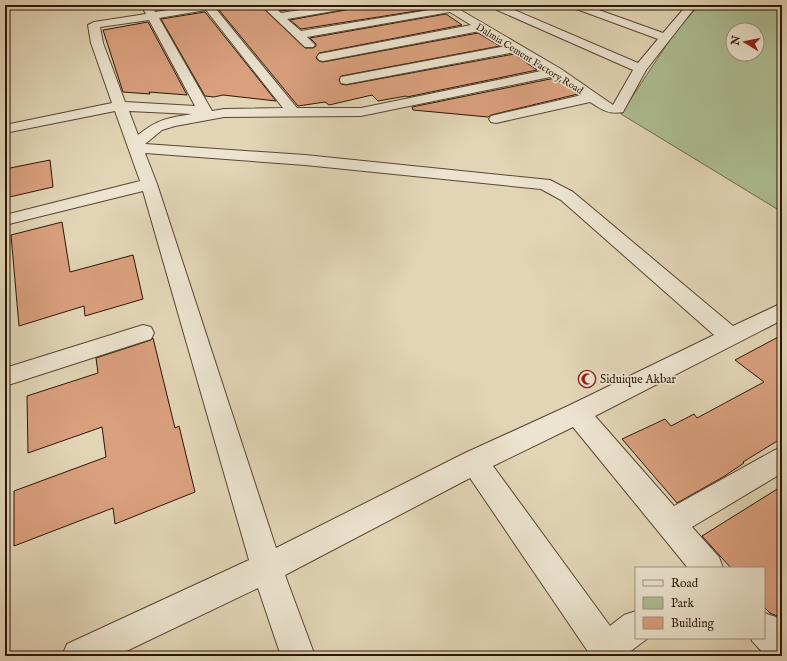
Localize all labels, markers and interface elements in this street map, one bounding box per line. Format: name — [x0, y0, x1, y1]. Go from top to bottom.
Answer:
street label: Dalmia Cement Factory Road — [473, 21, 586, 98]
north arrow — [725, 22, 765, 62]
text: N — [728, 34, 744, 47]
mosque icon: Siduique Akbar — [577, 369, 597, 389]
place label: Siduique Akbar — [600, 372, 677, 388]
legend — [635, 567, 765, 639]
text: Road — [671, 576, 699, 591]
text: Park — [671, 596, 694, 611]
text: Building — [671, 616, 715, 631]

